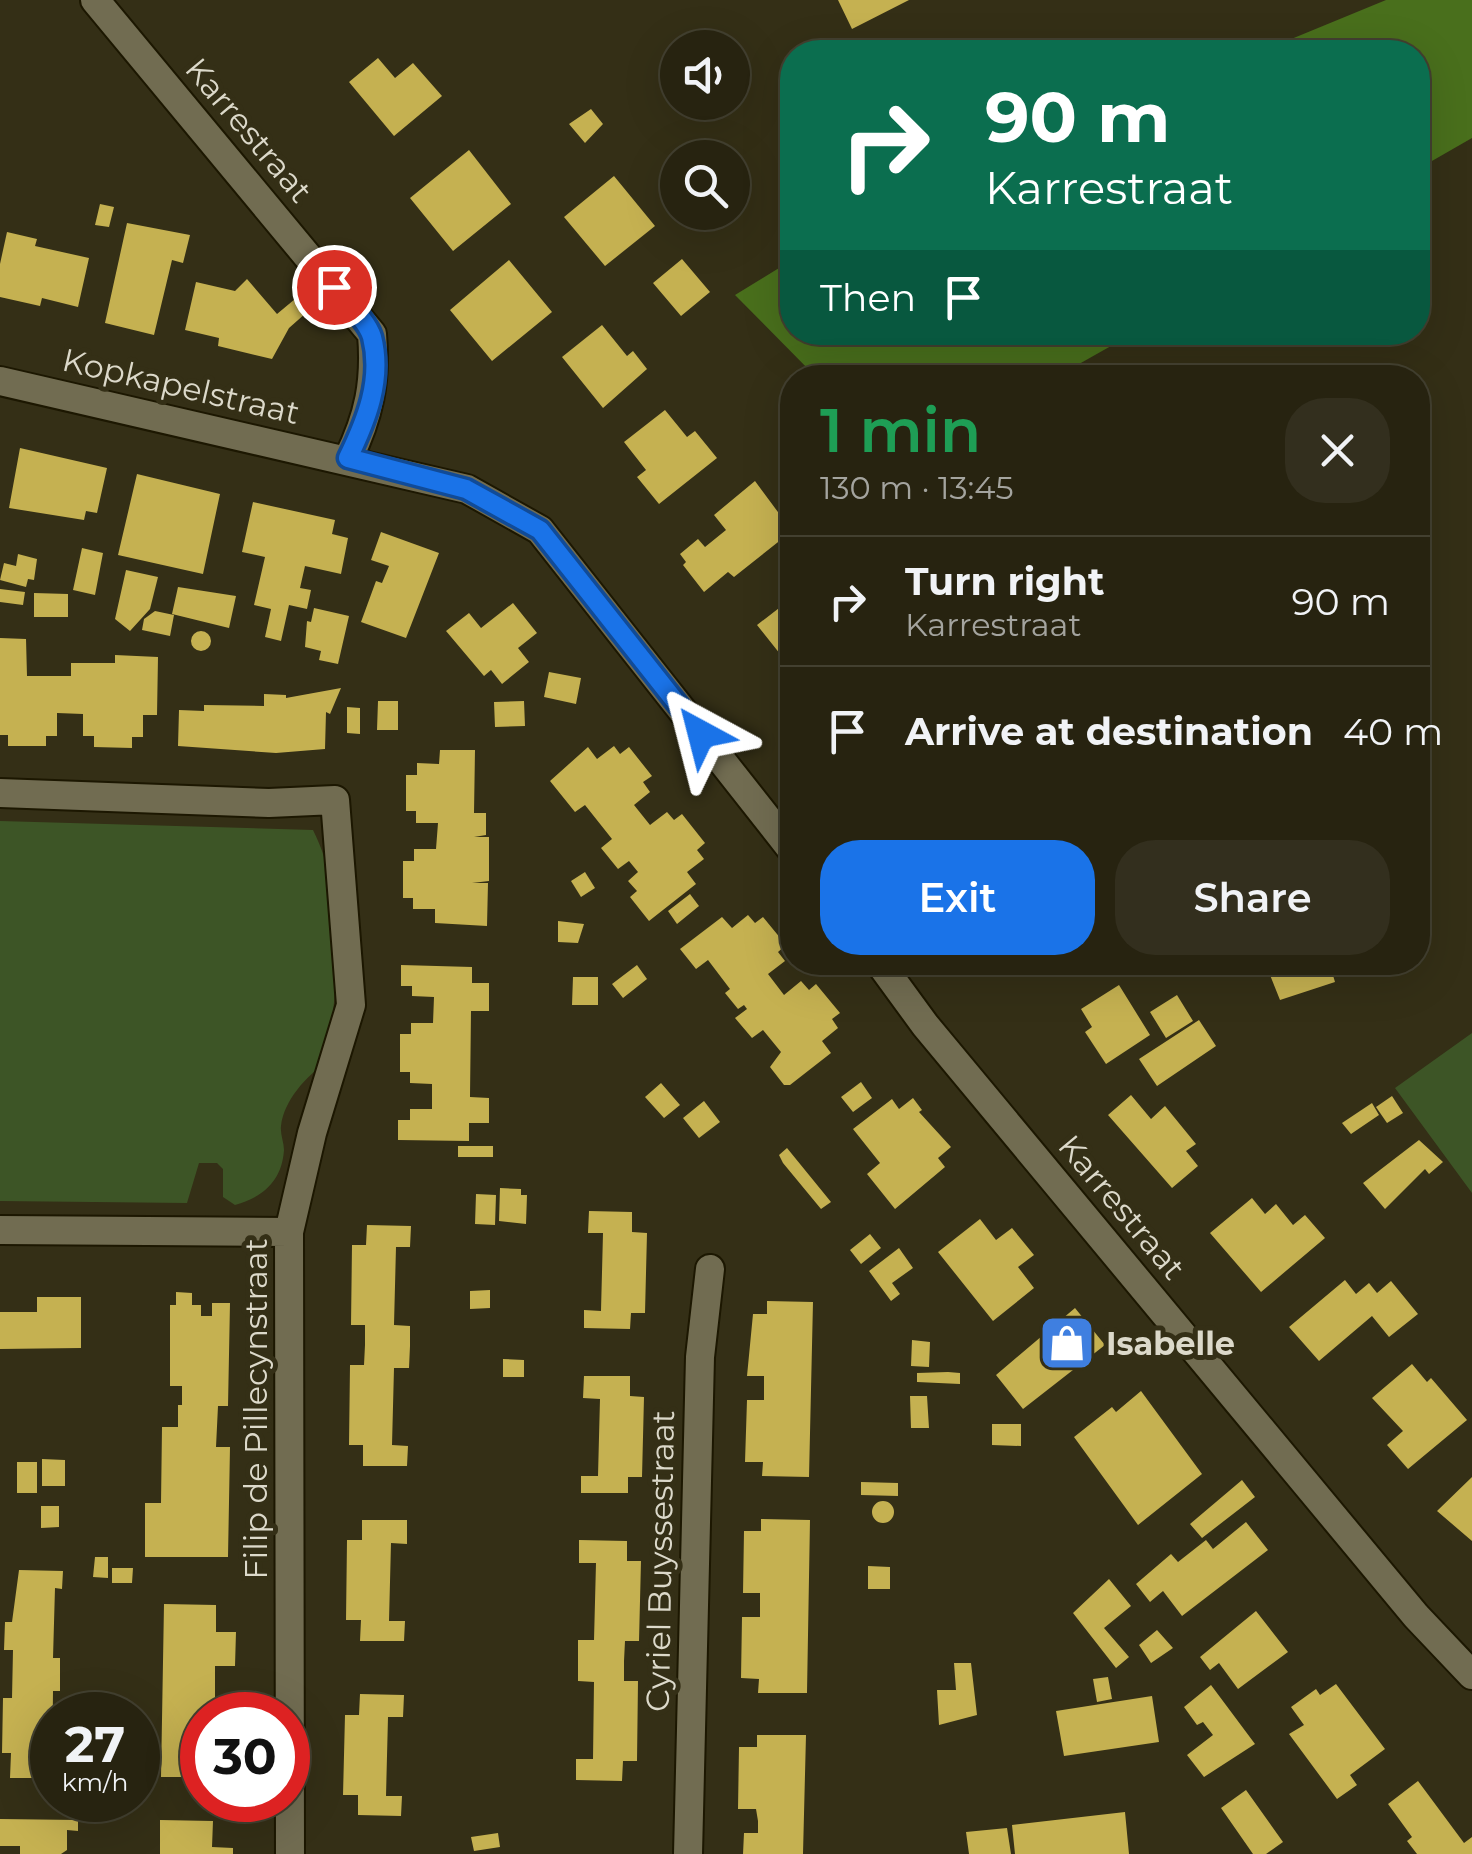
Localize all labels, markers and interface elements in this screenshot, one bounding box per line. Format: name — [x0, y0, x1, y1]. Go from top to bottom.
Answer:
map controls — [660, 30, 750, 230]
button: sound — [660, 30, 750, 120]
street label: Karrestraat — [177, 50, 321, 210]
text: 90 m — [985, 74, 1170, 160]
icon: right — [820, 80, 950, 210]
button: search — [660, 140, 750, 230]
text: Karrestraat — [985, 160, 1233, 215]
pin — [292, 245, 377, 330]
icon: arrive — [307, 260, 362, 315]
icon: arrive — [936, 270, 991, 325]
text: Then — [820, 274, 916, 321]
street label: Kopkapelstraat — [59, 340, 303, 432]
text: 1 min — [820, 394, 981, 467]
button: close — [1285, 398, 1390, 503]
text: 130 m · 13:45 — [820, 468, 1014, 507]
text: Turn right — [905, 558, 1104, 605]
icon: right — [820, 574, 875, 629]
text: 90 m — [1291, 578, 1390, 625]
text: Karrestraat — [905, 605, 1081, 644]
position arrow — [649, 682, 753, 786]
icon: arrive — [820, 704, 875, 759]
text: Arrive at destination — [905, 708, 1313, 755]
text: 40 m — [1343, 708, 1443, 755]
button: Exit — [820, 840, 1095, 955]
button: Share — [1115, 840, 1390, 955]
street label: Karrestraat — [1050, 1127, 1194, 1287]
street label: Filip de Pillecynstraat — [236, 1238, 275, 1580]
shop icon: Isabelle — [1037, 1313, 1097, 1373]
place label: Isabelle — [1106, 1324, 1235, 1363]
street label: Cyriel Buyssestraat — [638, 1410, 682, 1712]
speed limit sign: 30 — [180, 1692, 310, 1822]
text: 27 — [65, 1714, 125, 1775]
text: km/h — [62, 1767, 128, 1797]

